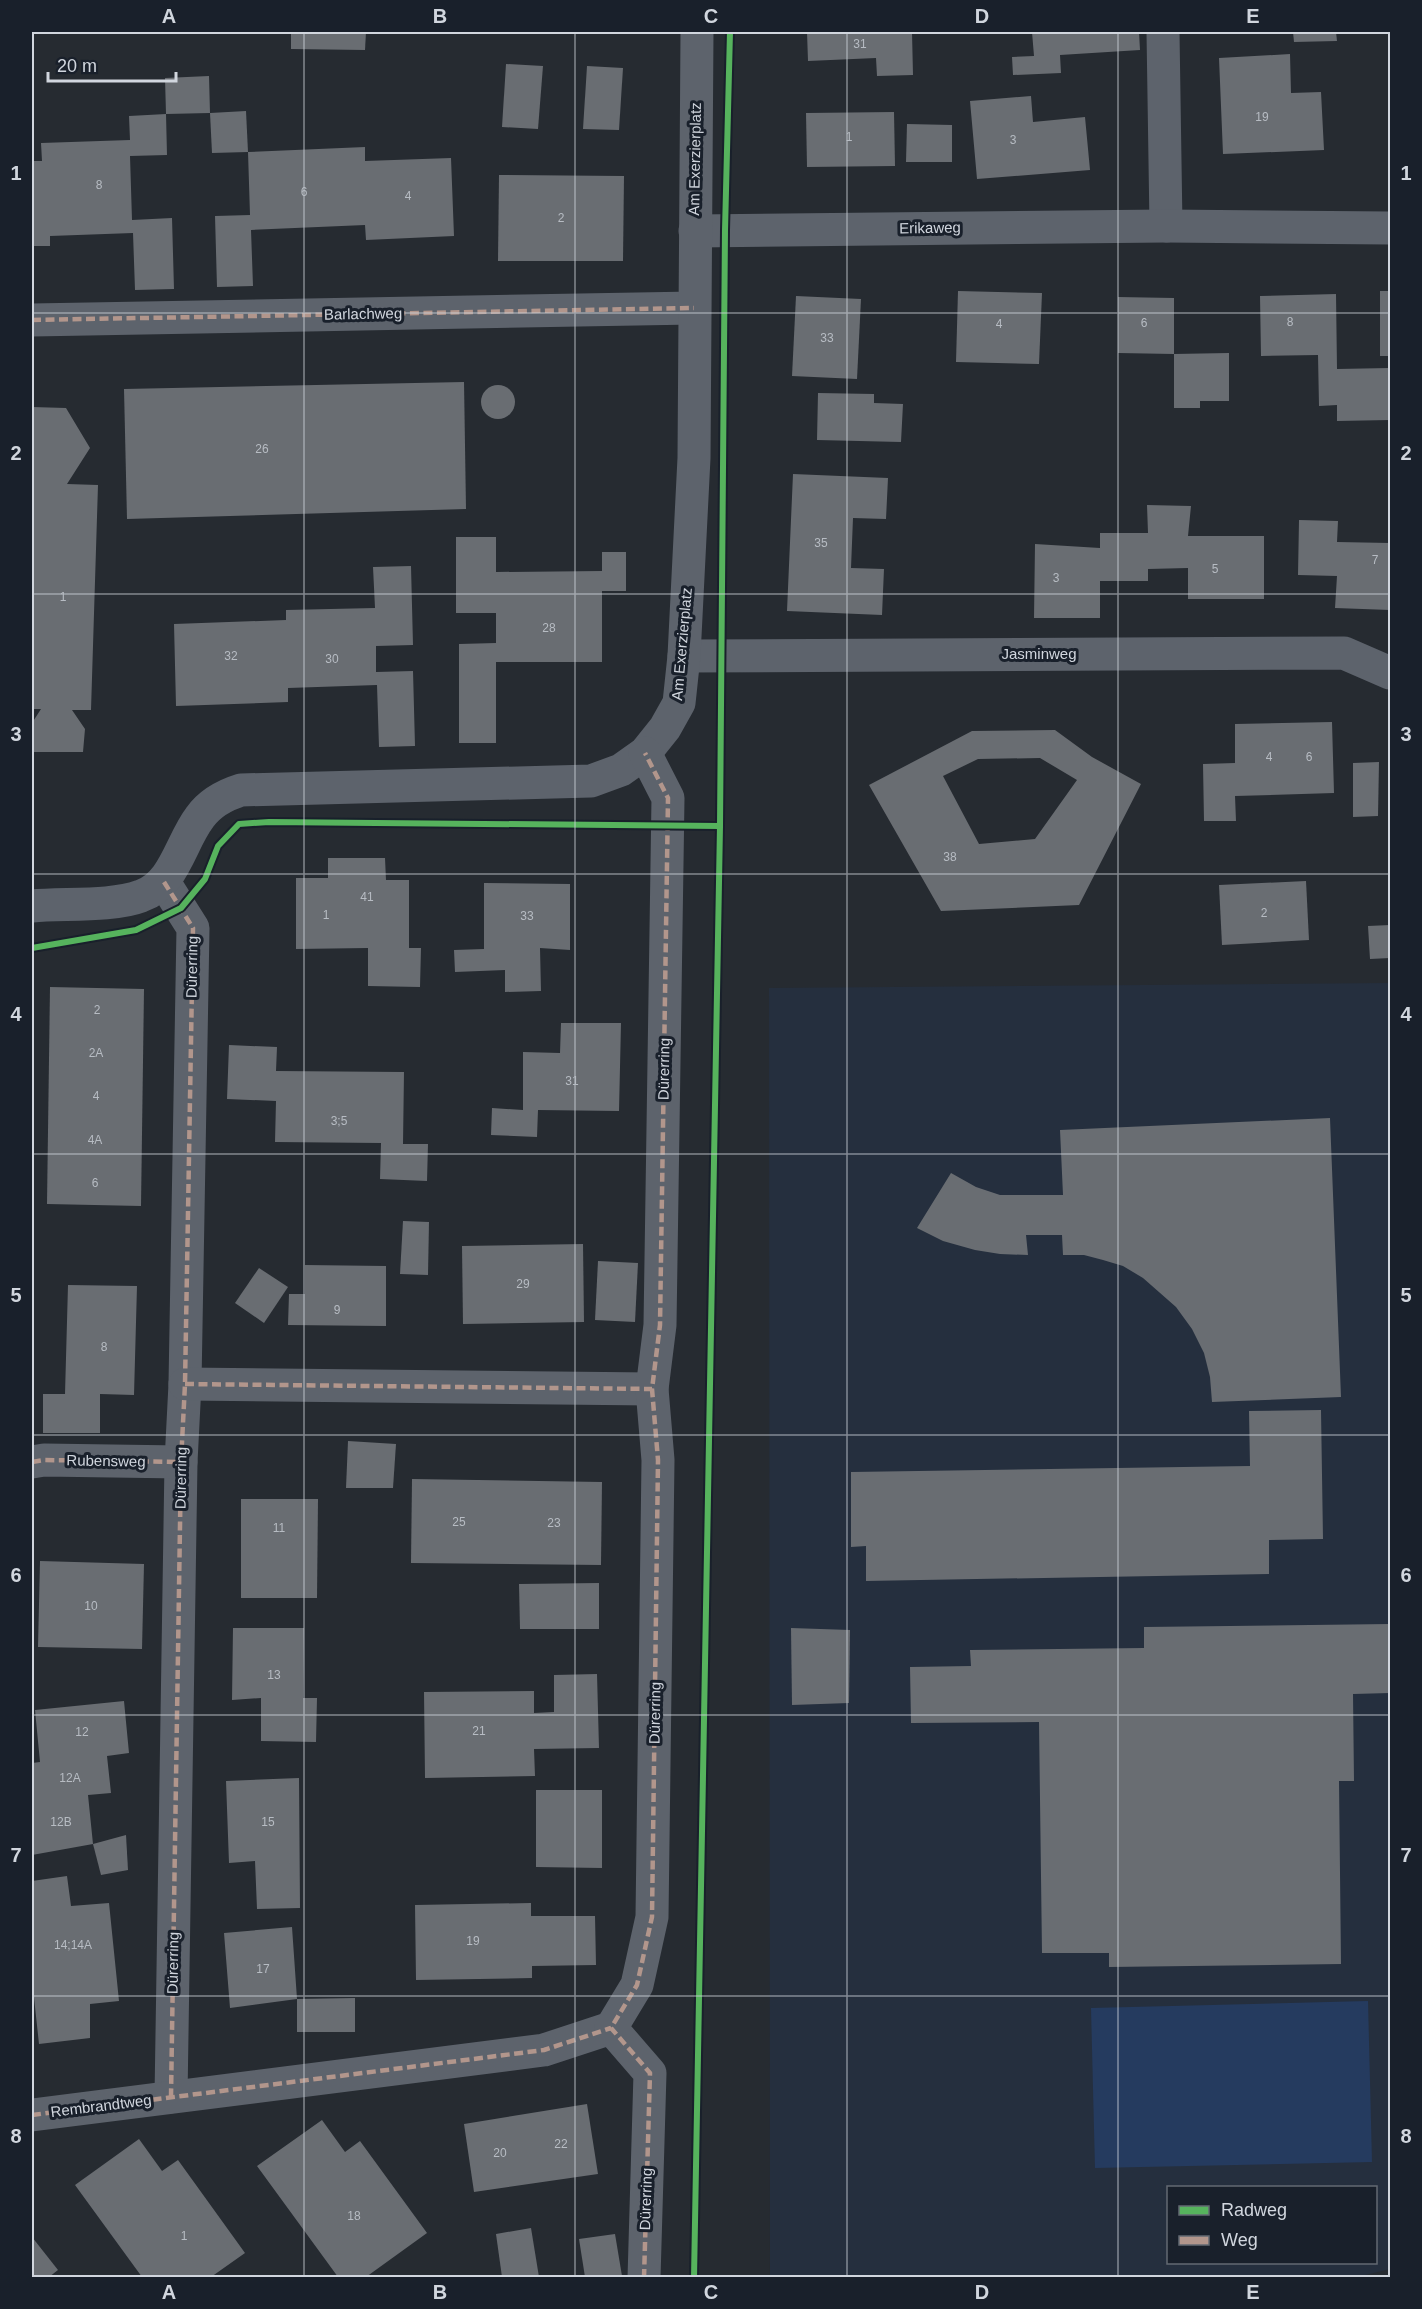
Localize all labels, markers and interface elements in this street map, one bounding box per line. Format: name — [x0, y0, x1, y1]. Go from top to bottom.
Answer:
text: A — [162, 5, 176, 27]
text: B — [433, 5, 447, 27]
text: C — [704, 5, 718, 27]
text: D — [975, 5, 989, 27]
text: E — [1246, 5, 1260, 27]
house number: 31 — [853, 37, 867, 51]
scale bar — [48, 45, 176, 83]
text: 20 m — [57, 56, 97, 76]
street label: Am Exerzierplatz — [685, 102, 704, 216]
house number: 19 — [1255, 110, 1269, 124]
house number: 1 — [846, 130, 853, 144]
house number: 3 — [1010, 133, 1017, 147]
text: 1 — [10, 162, 22, 184]
text: 1 — [1400, 162, 1412, 184]
house number: 8 — [96, 178, 103, 192]
house number: 6 — [301, 185, 308, 199]
house number: 4 — [405, 189, 412, 203]
house number: 2 — [558, 211, 565, 225]
street label: Erikaweg — [899, 218, 961, 237]
street label: Barlachweg — [324, 304, 402, 323]
house number: 8 — [1287, 315, 1294, 329]
house number: 6 — [1141, 316, 1148, 330]
house number: 4 — [996, 317, 1003, 331]
house number: 33 — [820, 331, 834, 345]
text: 2 — [10, 442, 22, 464]
house number: 26 — [255, 442, 269, 456]
text: 2 — [1400, 442, 1412, 464]
house number: 35 — [814, 536, 828, 550]
house number: 7 — [1372, 553, 1379, 567]
house number: 5 — [1212, 562, 1219, 576]
house number: 3 — [1053, 571, 1060, 585]
street label: Am Exerzierplatz — [668, 587, 695, 701]
house number: 1 — [60, 590, 67, 604]
house number: 28 — [542, 621, 556, 635]
street label: Jasminweg — [1001, 645, 1077, 662]
house number: 32 — [224, 649, 238, 663]
house number: 30 — [325, 652, 339, 666]
text: 3 — [10, 723, 22, 745]
text: 3 — [1400, 723, 1412, 745]
house number: 4 — [1266, 750, 1273, 764]
house number: 6 — [1306, 750, 1313, 764]
house number: 38 — [943, 850, 957, 864]
house number: 41 — [360, 890, 374, 904]
house number: 2 — [1261, 906, 1268, 920]
house number: 1 — [323, 908, 330, 922]
house number: 33 — [520, 909, 534, 923]
street label: Dürerring — [182, 936, 201, 998]
text: 4 — [10, 1003, 22, 1025]
house number: 2 — [94, 1003, 101, 1017]
text: 4 — [1400, 1003, 1412, 1025]
street label: Dürerring — [654, 1038, 673, 1100]
house number: 2A — [89, 1046, 103, 1060]
house number: 31 — [565, 1074, 579, 1088]
house number: 4 — [93, 1089, 100, 1103]
house number: 3;5 — [331, 1114, 348, 1128]
house number: 4A — [88, 1133, 102, 1147]
house number: 6 — [92, 1176, 99, 1190]
house number: 29 — [516, 1277, 530, 1291]
text: 5 — [10, 1284, 22, 1306]
text: 5 — [1400, 1284, 1412, 1306]
house number: 9 — [334, 1303, 341, 1317]
house number: 8 — [101, 1340, 108, 1354]
street label: Dürerring — [171, 1447, 190, 1509]
street label: Rubensweg — [66, 1451, 146, 1470]
house number: 25 — [452, 1515, 466, 1529]
house number: 23 — [547, 1516, 561, 1530]
house number: 11 — [273, 1521, 286, 1535]
text: 6 — [10, 1564, 22, 1586]
text: 6 — [1400, 1564, 1412, 1586]
house number: 10 — [84, 1599, 98, 1613]
house number: 13 — [267, 1668, 281, 1682]
street label: Dürerring — [645, 1682, 664, 1744]
house number: 21 — [472, 1724, 486, 1738]
house number: 12 — [75, 1725, 89, 1739]
house number: 12A — [59, 1771, 81, 1785]
house number: 12B — [50, 1815, 72, 1829]
house number: 15 — [261, 1815, 275, 1829]
text: 7 — [10, 1844, 22, 1866]
text: 7 — [1400, 1844, 1412, 1866]
street label: Dürerring — [163, 1932, 182, 1994]
house number: 19 — [466, 1934, 480, 1948]
house number: 14;14A — [54, 1938, 92, 1952]
house number: 17 — [256, 1962, 270, 1976]
street label: Rembrandtweg — [49, 2091, 152, 2120]
text: 8 — [10, 2125, 22, 2147]
text: 8 — [1400, 2125, 1412, 2147]
house number: 22 — [554, 2137, 568, 2151]
house number: 20 — [493, 2146, 507, 2160]
street label: Dürerring — [636, 2167, 655, 2231]
legend — [1167, 2186, 1377, 2264]
text: Radweg — [1221, 2200, 1287, 2220]
house number: 18 — [347, 2209, 361, 2223]
house number: 1 — [181, 2229, 188, 2243]
text: Weg — [1221, 2230, 1258, 2250]
text: A — [162, 2281, 176, 2303]
text: B — [433, 2281, 447, 2303]
text: C — [704, 2281, 718, 2303]
text: D — [975, 2281, 989, 2303]
text: E — [1246, 2281, 1260, 2303]

